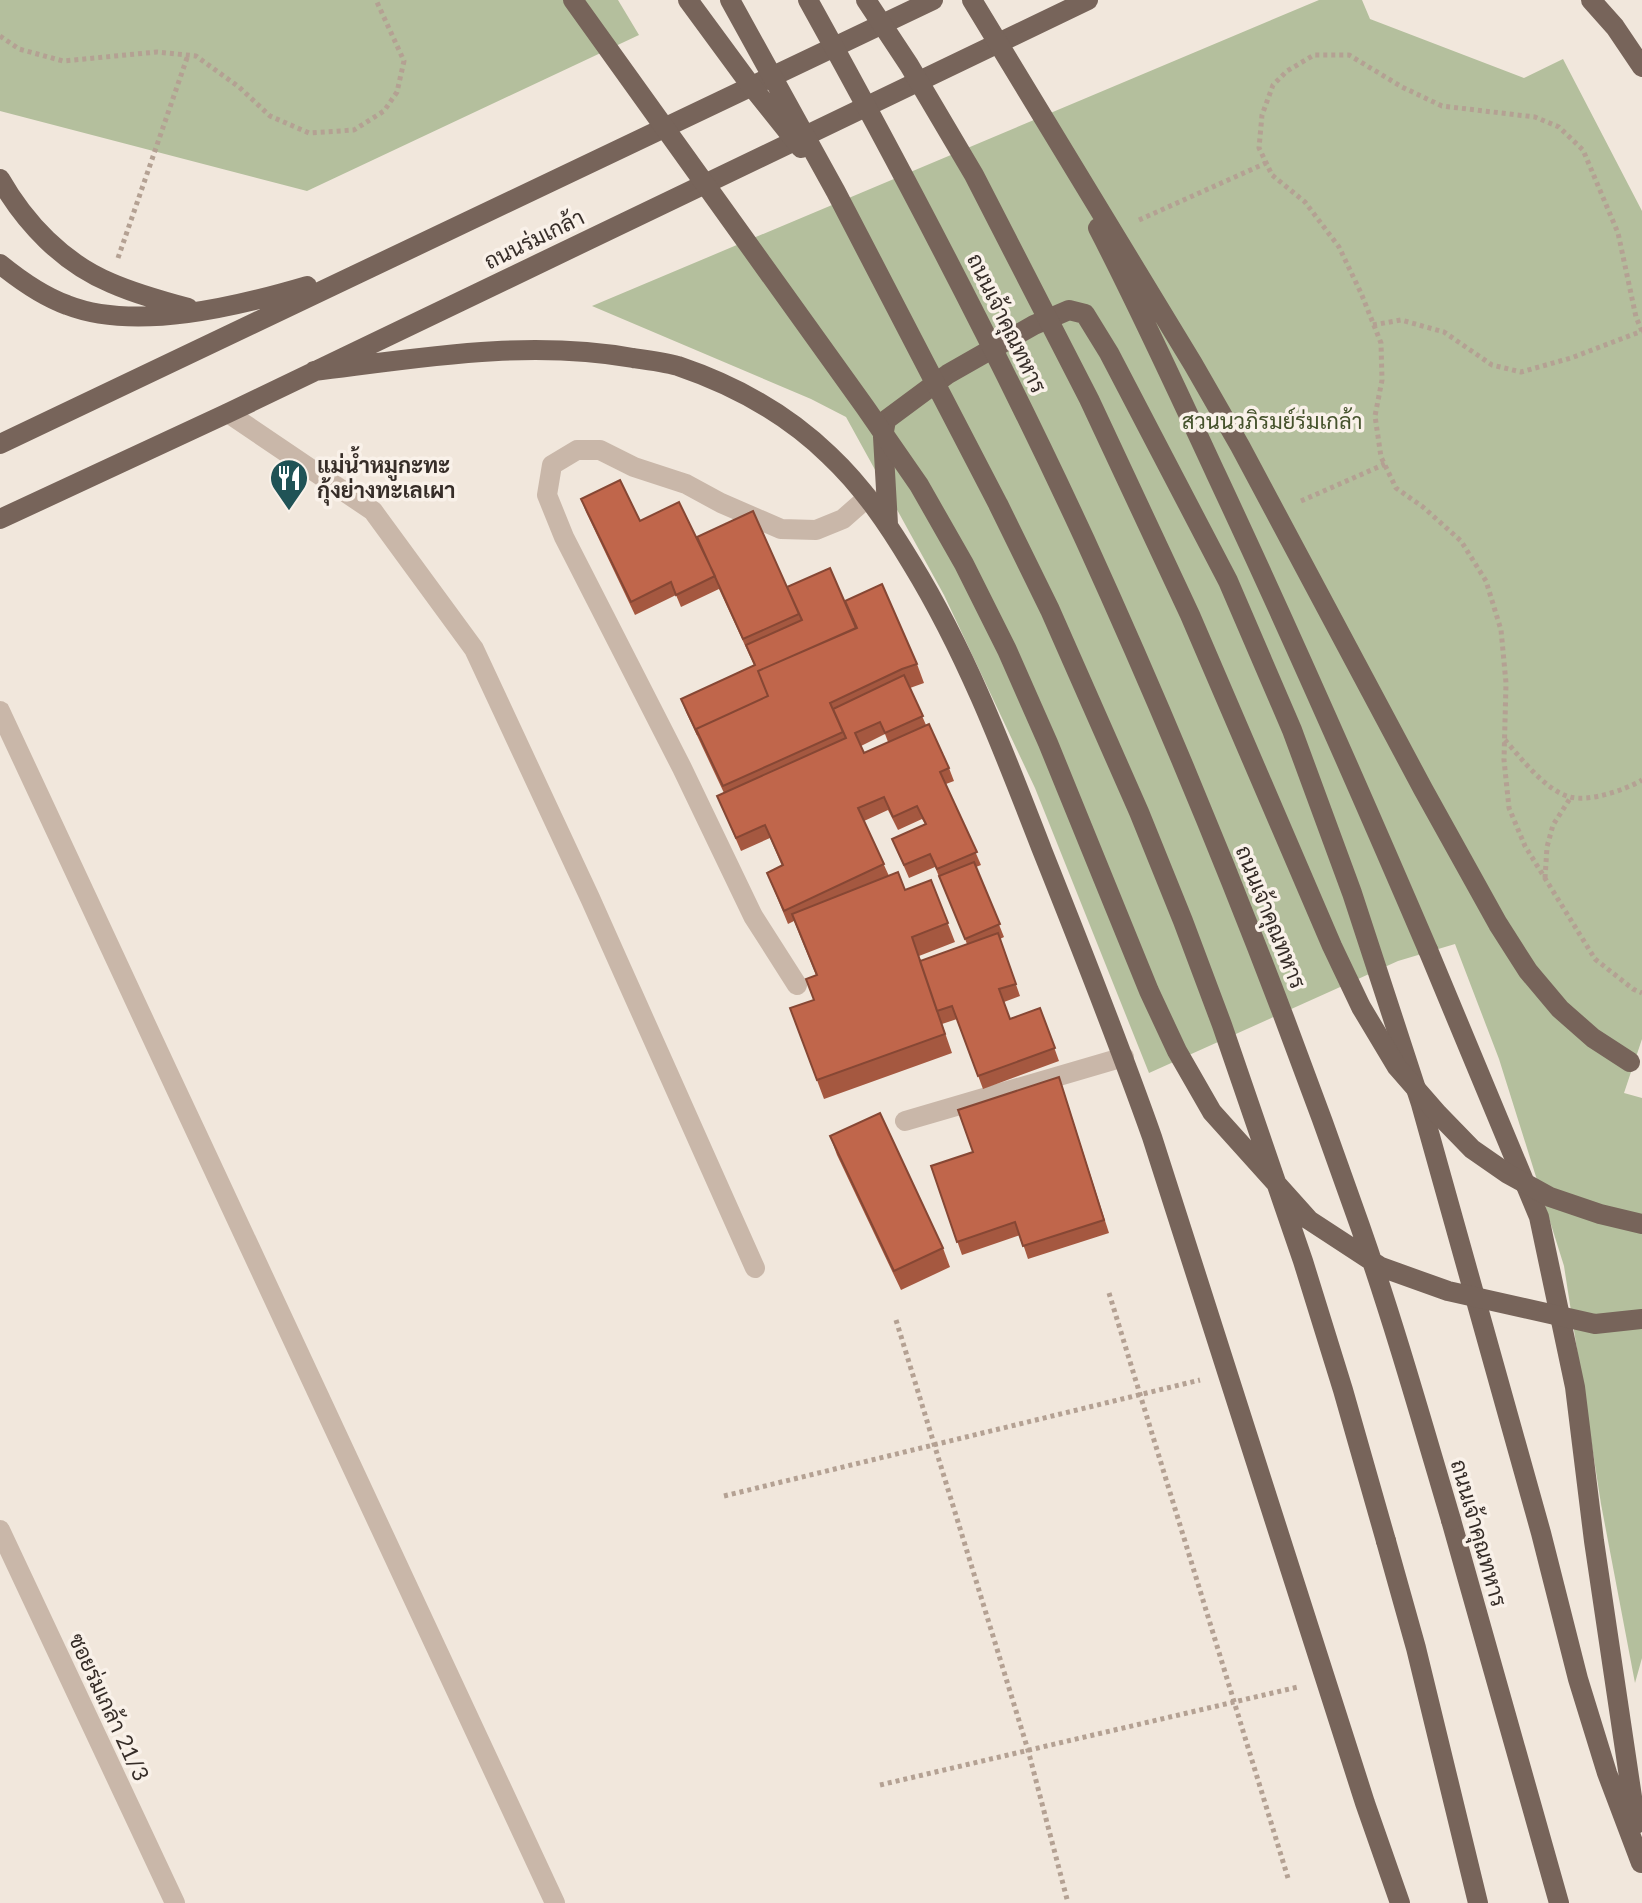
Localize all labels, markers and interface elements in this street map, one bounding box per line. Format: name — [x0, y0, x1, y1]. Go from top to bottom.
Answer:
street label: ถนนร่มเกล้า — [479, 203, 588, 274]
street label: ถนนเจ้าคุณทหาร — [959, 249, 1053, 398]
park label: สวนนวภิรมย์ร่มเกล้า — [1182, 407, 1362, 434]
place label: แม่น้ำหมูกะทะ กุ้งย่างทะเลเผา — [317, 446, 456, 506]
restaurant icon: แม่น้ำหมูกะทะ กุ้งย่างทะเลเผา — [268, 457, 310, 512]
street label: ถนนเจ้าคุณทหาร — [1228, 841, 1312, 993]
street label: ถนนเจ้าคุณทหาร — [1443, 1456, 1513, 1610]
street label: ซอยร่มเกล้า 21/3 — [63, 1629, 155, 1785]

